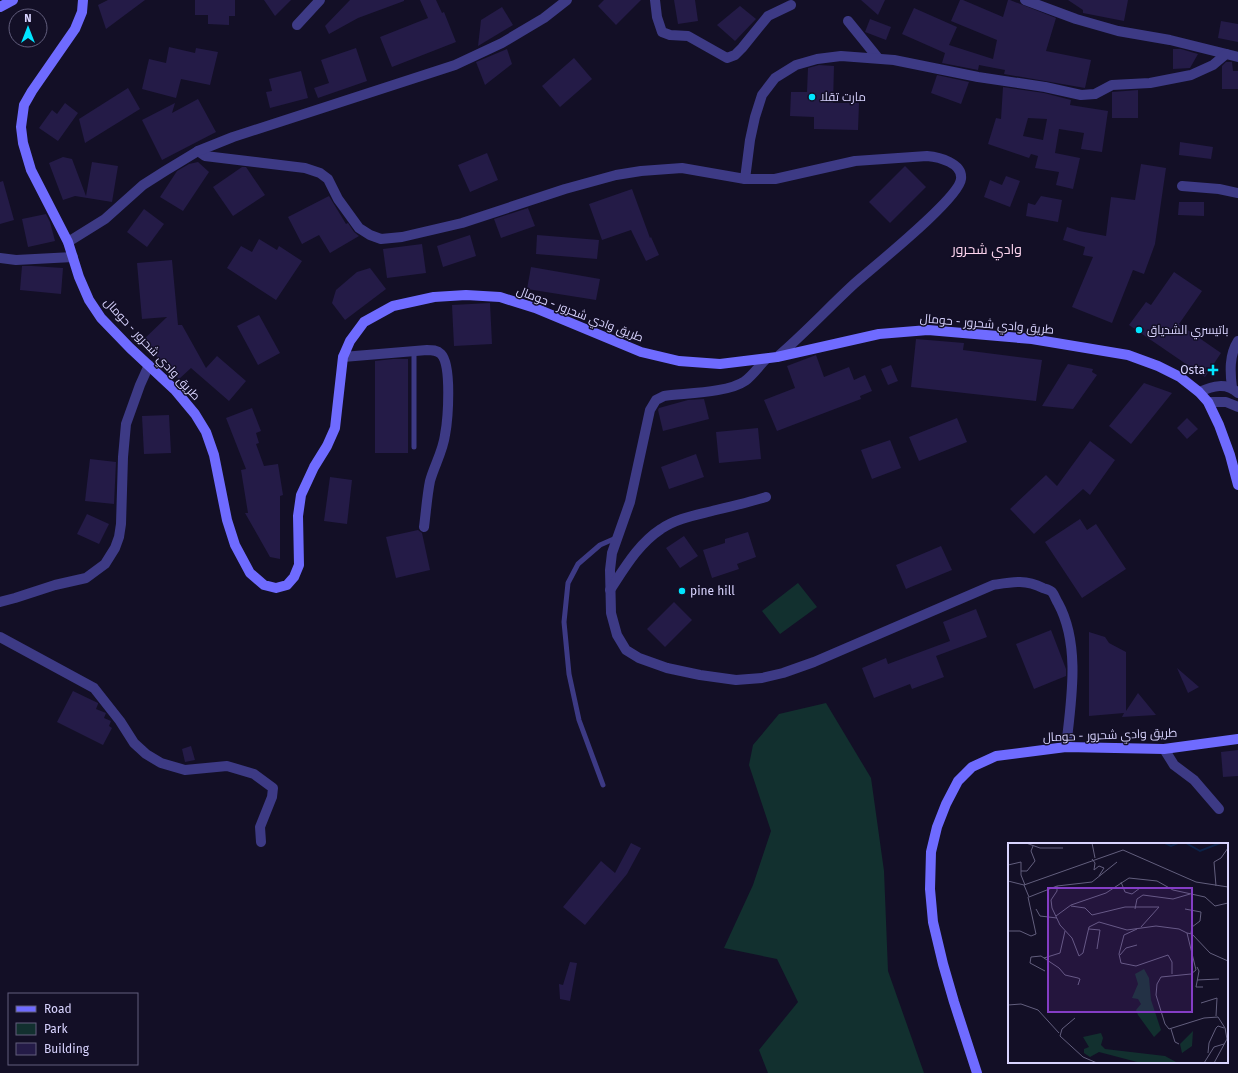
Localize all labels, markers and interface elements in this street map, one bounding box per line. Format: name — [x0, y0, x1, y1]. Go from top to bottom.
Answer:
north arrow — [8, 8, 48, 48]
text: N — [24, 12, 32, 25]
place label: مارت تقلا — [820, 90, 866, 104]
marker: مارت تقلا — [807, 92, 817, 102]
district label: وادي شحرور — [951, 241, 1022, 261]
street label: طريق وادي شحرور - حومال — [514, 283, 645, 347]
street label: طريق وادي شحرور - حومال — [99, 295, 203, 405]
street label: طريق وادي شحرور - حومال — [919, 311, 1055, 340]
place label: باتيسري الشدياق — [1147, 323, 1229, 340]
marker: باتيسري الشدياق — [1134, 325, 1144, 335]
place label: Osta — [1180, 363, 1205, 377]
marker: Osta — [1208, 365, 1218, 375]
place label: pine hill — [690, 584, 735, 598]
marker: pine hill — [677, 586, 687, 596]
street label: طريق وادي شحرور - حومال — [1042, 726, 1178, 747]
inset map — [1008, 843, 1228, 1063]
legend — [8, 993, 138, 1065]
text: Road — [44, 1002, 72, 1016]
text: Park — [44, 1022, 68, 1036]
text: Building — [44, 1042, 90, 1056]

